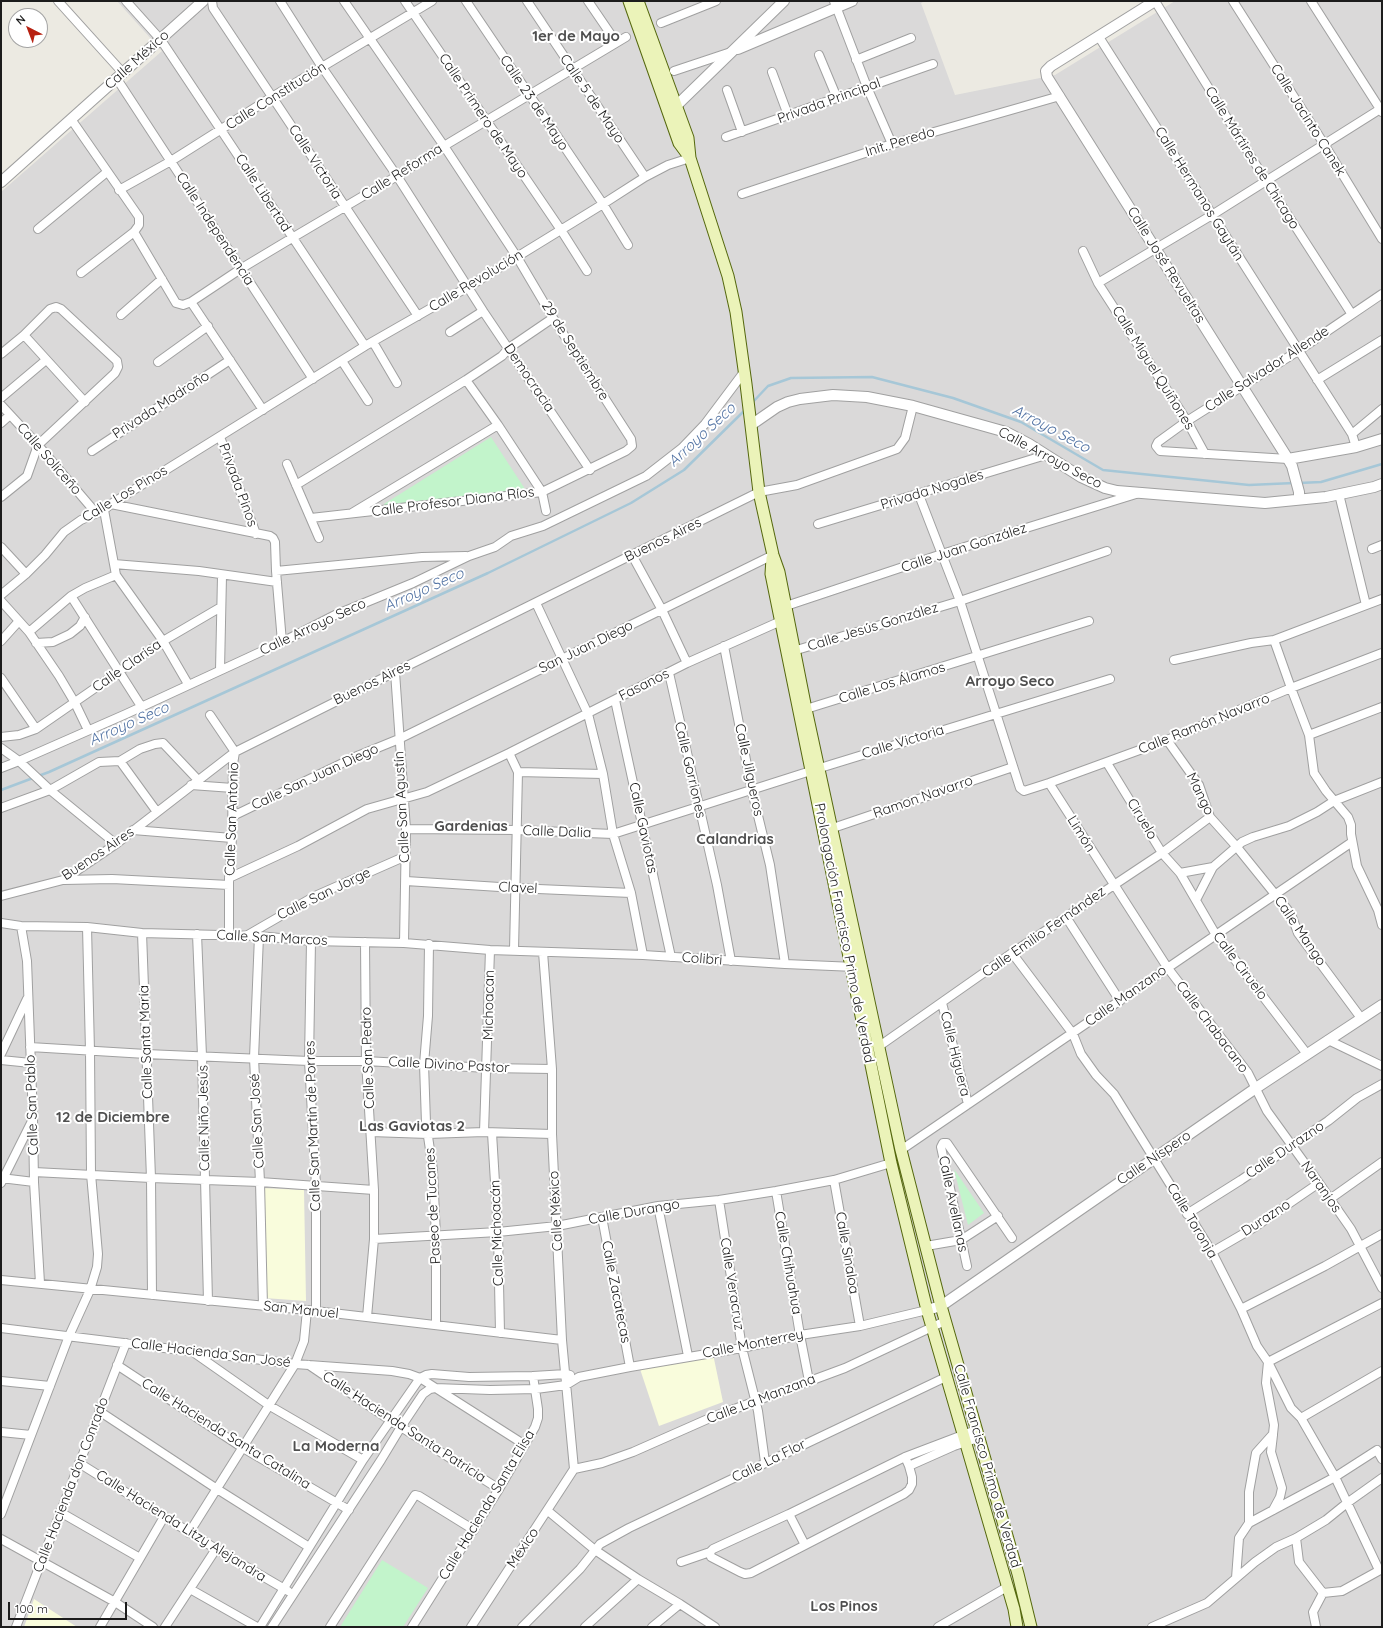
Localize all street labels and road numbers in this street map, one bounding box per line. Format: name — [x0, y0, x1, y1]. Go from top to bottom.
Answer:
street label: Calle México — [101, 27, 173, 93]
street label: Calle Primero de Mayo — [435, 50, 531, 182]
street label: Calle 5 de Mayo — [556, 51, 628, 147]
street label: Calle 23 de Mayo — [496, 52, 572, 154]
street label: Calle Constitución — [223, 58, 329, 134]
street label: Calle Jacinto Canek — [1267, 61, 1349, 179]
street label: Privada Principal — [775, 75, 883, 127]
street label: Calle Mártires de Chicago — [1201, 84, 1303, 232]
street label: Calle Victoria — [285, 122, 345, 202]
street label: Init. Peredo — [863, 123, 937, 161]
street label: Calle Hermanos Gaytán — [1151, 124, 1247, 264]
street label: Calle Reforma — [358, 140, 446, 204]
street label: Calle Libertad — [232, 151, 294, 235]
street label: Calle Independencia — [172, 169, 258, 289]
street label: Calle José Revueltas — [1123, 204, 1209, 326]
street label: Calle Revolución — [426, 246, 526, 316]
street label: 29 de Septiembre — [538, 298, 612, 404]
street label: Calle Miguel Quiñones — [1108, 303, 1198, 433]
street label: Calle Salvador Allende — [1202, 323, 1332, 415]
street label: Democracia — [500, 341, 558, 415]
street label: Privada Madroño — [109, 367, 213, 443]
street label: Calle Soliceño — [13, 420, 85, 498]
street label: Calle Arroyo Seco — [995, 424, 1105, 492]
street label: Privada Pinos — [215, 441, 261, 529]
street label: Calle Los Pinos — [79, 462, 171, 526]
street label: Privada Nogales — [879, 466, 985, 514]
street label: Calle Profesor Diana Ríos — [371, 484, 535, 520]
street label: Buenos Aires — [622, 514, 704, 566]
street label: Calle Juan González — [899, 520, 1029, 576]
street label: Calle Arroyo Seco — [257, 595, 369, 659]
street label: Calle Jesús González — [806, 599, 940, 655]
street label: San Juan Diego — [536, 617, 636, 677]
street label: Calle Clarisa — [89, 636, 165, 696]
street label: Buenos Aires — [331, 657, 413, 709]
street label: Calle Los Álamos — [837, 659, 947, 707]
street label: Fasanos — [616, 665, 672, 705]
street label: Calle Ramón Navarro — [1136, 690, 1272, 758]
street label: Calle Gorriones — [671, 720, 709, 820]
street label: Calle Jilgueros — [731, 722, 767, 818]
street label: Calle Victoria — [860, 722, 946, 762]
street label: Calle San Juan Diego — [249, 740, 381, 814]
street label: Calle San Agustín — [391, 751, 413, 863]
street label: Calle San Antonio — [222, 762, 242, 876]
street label: Mango — [1183, 770, 1217, 818]
street label: Ramon Navarro — [871, 772, 975, 822]
street label: Calle Gaviotas — [625, 781, 661, 875]
street label: Ciruelo — [1123, 795, 1161, 843]
street label: Prolongación Francisco Primo de Verdad — [811, 802, 877, 1064]
street label: Limón — [1063, 813, 1099, 855]
street label: Calle Dalia — [522, 822, 592, 842]
street label: Buenos Aires — [59, 824, 137, 884]
street label: Calle San Jorge — [275, 864, 373, 924]
street label: Clavel — [498, 879, 538, 897]
street label: Calle Emilio Fernández — [979, 883, 1109, 981]
street label: Calle Mango — [1270, 893, 1330, 969]
street label: Calle San Marcos — [216, 927, 328, 949]
street label: Calle Ciruelo — [1209, 929, 1271, 1003]
street label: Colibri — [681, 949, 723, 969]
street label: Calle Manzano — [1082, 962, 1170, 1030]
street label: Michoacan — [480, 970, 498, 1040]
street label: Calle Chabacano — [1172, 978, 1252, 1076]
street label: Calle Santa María — [136, 985, 156, 1099]
street label: Calle San Pedro — [358, 1007, 378, 1109]
street label: Calle Higuera — [936, 1010, 974, 1098]
street label: Calle San Martín de Porres — [302, 1040, 324, 1212]
street label: Calle Divino Pastor — [388, 1053, 510, 1077]
street label: Calle San Pablo — [22, 1054, 42, 1156]
street label: Calle Niño Jesús — [195, 1065, 213, 1171]
street label: Calle San José — [246, 1073, 268, 1169]
street label: Calle Durazno — [1243, 1118, 1327, 1182]
street label: Calle Níspero — [1114, 1127, 1194, 1189]
street label: Paseo de Tucanes — [422, 1147, 444, 1265]
street label: Calle Avellanas — [935, 1155, 971, 1253]
street label: Naranjos — [1297, 1158, 1345, 1216]
street label: Calle México — [546, 1170, 566, 1252]
street label: Calle Michoacán — [487, 1180, 507, 1286]
street label: Calle Toronja — [1163, 1180, 1221, 1262]
street label: Calle Durango — [587, 1196, 681, 1228]
street label: Durazno — [1238, 1196, 1294, 1240]
street label: Calle Chihuahua — [771, 1210, 805, 1316]
street label: Calle Sinaloa — [832, 1211, 862, 1295]
street label: Calle Veracruz — [716, 1236, 748, 1332]
street label: Calle Zacatecas — [598, 1239, 634, 1345]
street label: San Manuel — [263, 1298, 339, 1322]
street label: Calle Monterrey — [701, 1326, 805, 1362]
street label: Calle Hacienda San José — [130, 1335, 292, 1371]
street label: Calle Francisco Primo de Verdad — [950, 1362, 1024, 1570]
street label: Calle Hacienda Santa Patricia — [319, 1368, 489, 1486]
street label: Calle La Manzana — [704, 1370, 818, 1428]
street label: Calle Hacienda Santa Catalina — [138, 1375, 314, 1493]
street label: Calle Hacienda don Conrado — [30, 1395, 112, 1575]
street label: Calle Hacienda Santa Elisa — [435, 1427, 539, 1583]
street label: Calle La Flor — [729, 1436, 809, 1486]
street label: Calle Hacienda Litzy Alejandra — [93, 1467, 269, 1585]
street label: México — [503, 1525, 543, 1571]

